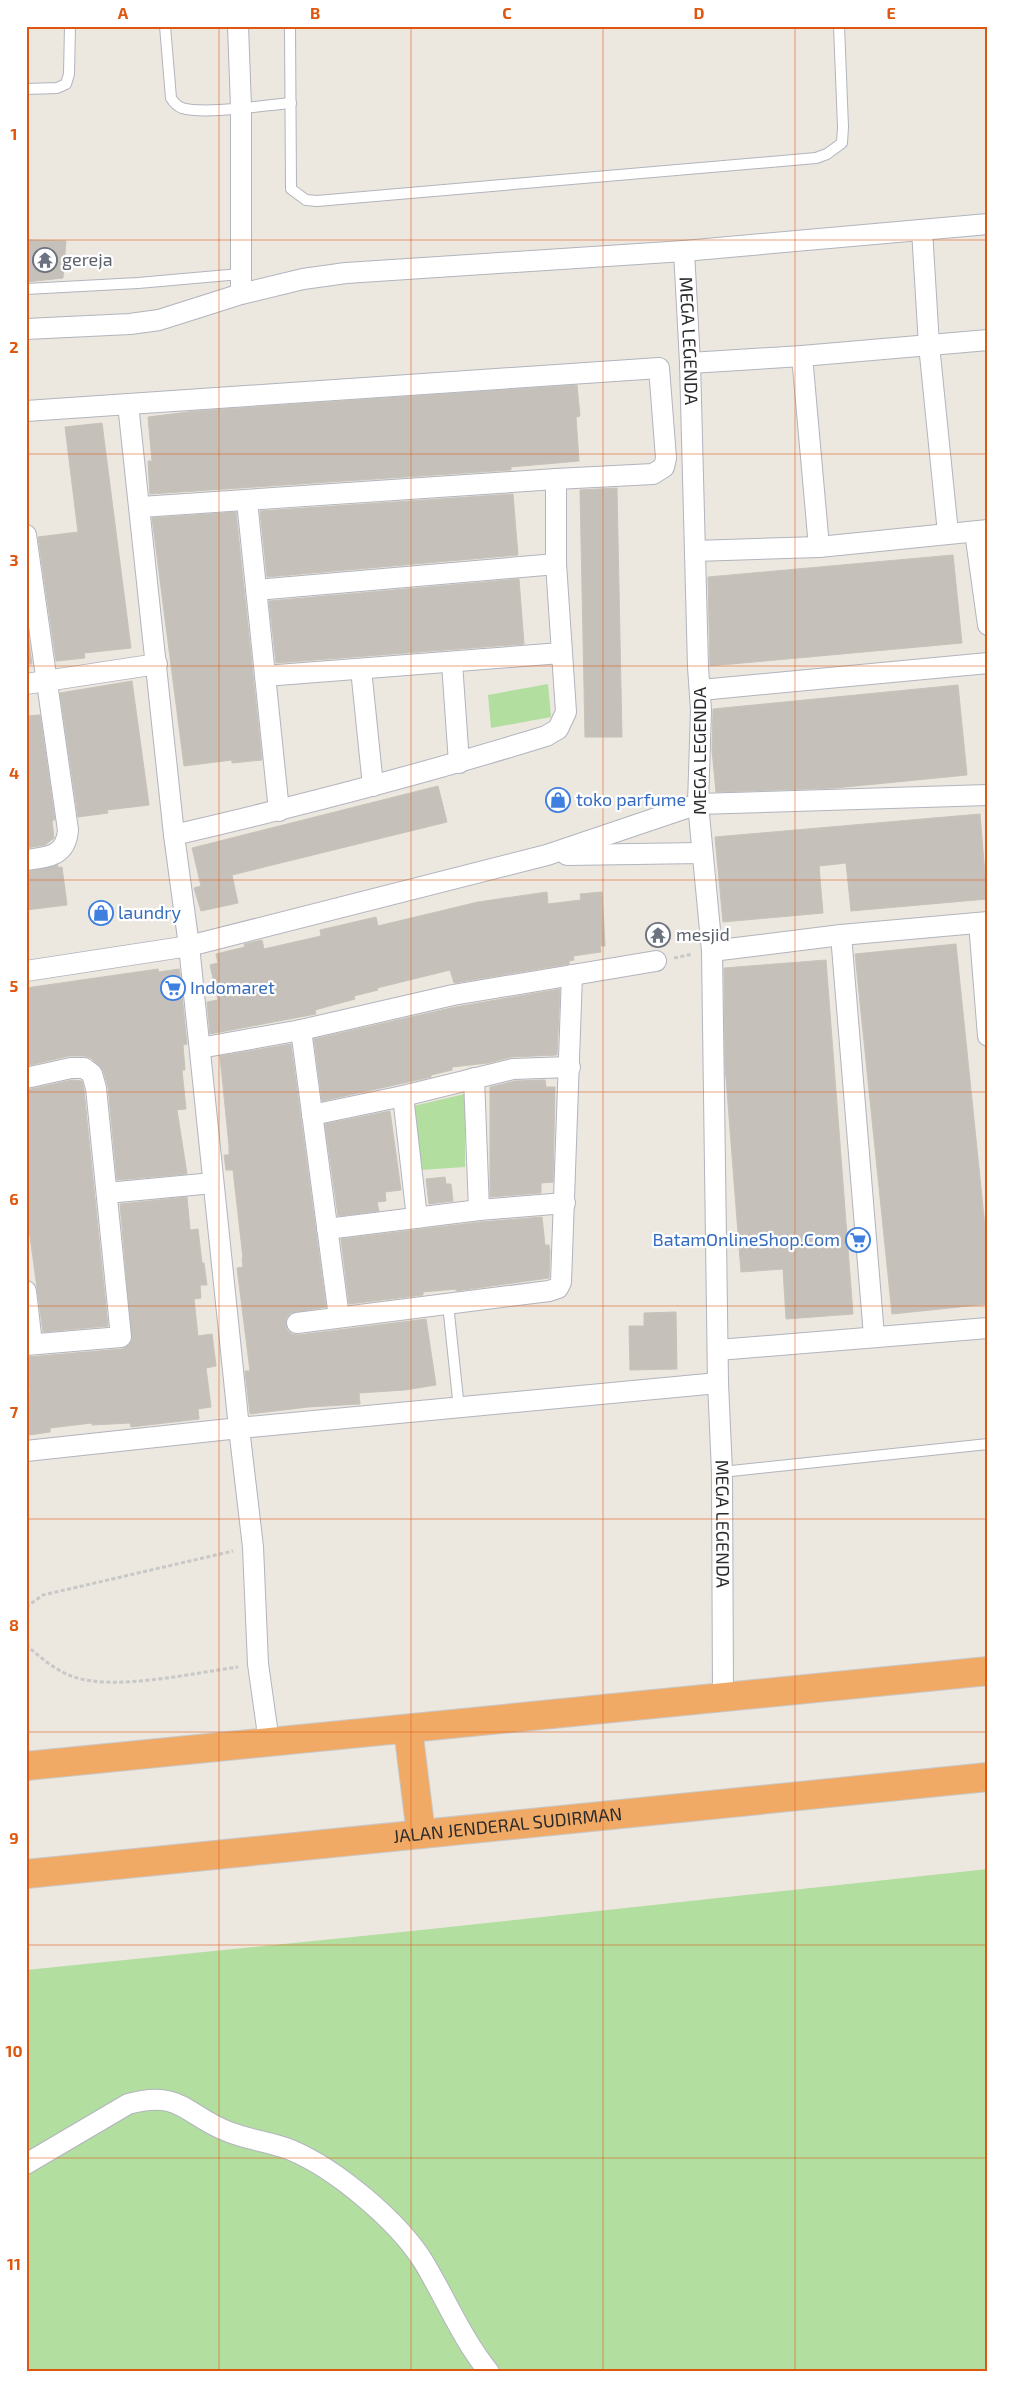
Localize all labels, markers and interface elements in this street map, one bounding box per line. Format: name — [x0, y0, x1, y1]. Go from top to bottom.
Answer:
text: A — [118, 3, 129, 22]
text: B — [310, 3, 320, 22]
text: C — [502, 3, 512, 22]
text: D — [694, 3, 705, 22]
text: E — [886, 3, 896, 22]
text: 1 — [11, 124, 17, 143]
temple icon: gereja — [32, 247, 58, 273]
place label: gereja — [62, 248, 113, 270]
street label: MEGA LEGENDA — [675, 276, 703, 406]
text: 2 — [9, 337, 19, 356]
text: 3 — [9, 550, 19, 569]
street label: MEGA LEGENDA — [688, 686, 710, 815]
text: 4 — [9, 763, 19, 782]
shop icon: toko parfume — [545, 787, 571, 813]
place label: toko parfume — [576, 788, 686, 810]
shop icon: laundry — [88, 900, 114, 926]
place label: laundry — [118, 901, 181, 923]
temple icon: mesjid — [645, 922, 671, 948]
place label: mesjid — [676, 923, 730, 945]
supermarket icon: Indomaret — [160, 975, 186, 1001]
text: 5 — [10, 976, 19, 995]
place label: Indomaret — [190, 976, 275, 998]
text: 6 — [9, 1189, 19, 1208]
supermarket icon: BatamOnlineShop.Com — [845, 1227, 871, 1253]
place label: BatamOnlineShop.Com — [652, 1228, 840, 1250]
text: 7 — [10, 1402, 19, 1421]
street label: MEGA LEGENDA — [711, 1459, 735, 1589]
text: 8 — [9, 1615, 19, 1634]
street label: JALAN JENDERAL SUDIRMAN — [392, 1802, 623, 1847]
text: 9 — [9, 1828, 19, 1847]
text: 10 — [5, 2041, 23, 2060]
text: 11 — [7, 2254, 21, 2273]

